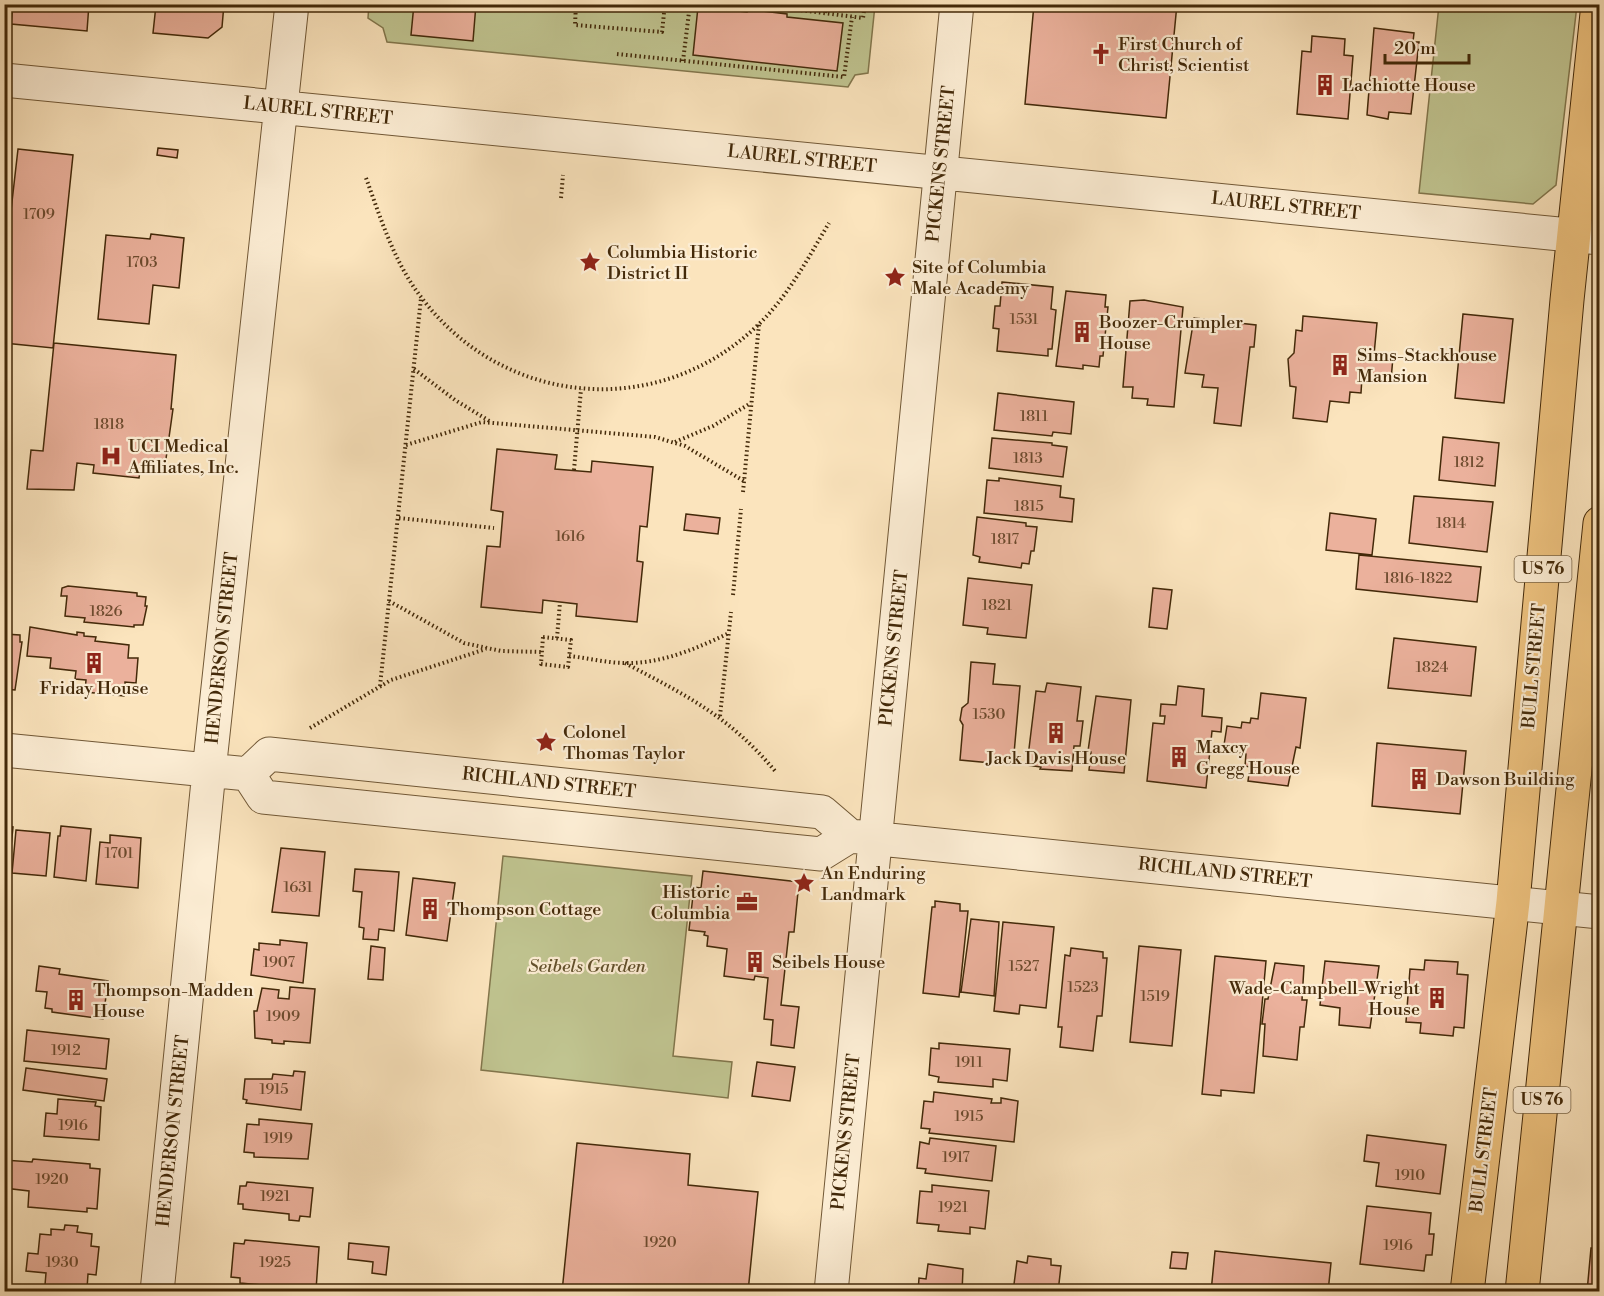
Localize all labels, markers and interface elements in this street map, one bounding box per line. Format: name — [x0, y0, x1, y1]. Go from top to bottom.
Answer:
scale bar — [1385, 27, 1469, 65]
place label: First Church of Christ, Scientist — [1118, 33, 1250, 77]
text: 20 m — [1394, 37, 1436, 60]
church icon: First Church of Christ, Scientist — [1089, 42, 1113, 66]
building icon: Lachiotte House — [1313, 73, 1337, 97]
place label: Lachiotte House — [1342, 74, 1476, 97]
street label: PICKENS STREET — [921, 84, 961, 243]
street label: LAUREL STREET — [242, 92, 394, 130]
street label: LAUREL STREET — [726, 140, 878, 178]
street label: LAUREL STREET — [1210, 187, 1362, 225]
house number: 1709 — [23, 205, 55, 224]
place label: Columbia Historic District II — [607, 241, 758, 285]
place icon: Columbia Historic District II — [578, 250, 602, 274]
house number: 1703 — [126, 253, 158, 272]
place label: Site of Columbia Male Academy — [912, 256, 1047, 300]
place icon: Site of Columbia Male Academy — [883, 265, 907, 289]
house number: 1531 — [1009, 310, 1039, 329]
place label: Boozer-Crumpler House — [1098, 311, 1243, 355]
building icon: Boozer-Crumpler House — [1070, 320, 1094, 344]
place label: Sims-Stackhouse Mansion — [1357, 344, 1497, 388]
building icon: Sims-Stackhouse Mansion — [1328, 353, 1352, 377]
house number: 1811 — [1020, 407, 1049, 426]
house number: 1818 — [94, 415, 124, 434]
place label: UCI Medical Affiliates, Inc. — [127, 435, 239, 479]
hospital icon: UCI Medical Affiliates, Inc. — [99, 444, 123, 468]
house number: 1813 — [1013, 449, 1043, 468]
house number: 1812 — [1454, 453, 1484, 472]
house number: 1815 — [1014, 497, 1044, 516]
house number: 1814 — [1436, 514, 1466, 533]
house number: 1616 — [555, 527, 585, 546]
house number: 1817 — [991, 530, 1020, 549]
street label: HENDERSON STREET — [200, 551, 244, 745]
road number: US 76 — [1514, 556, 1572, 582]
street label: PICKENS STREET — [874, 568, 914, 727]
house number: 1816-1822 — [1384, 569, 1452, 588]
house number: 1821 — [982, 596, 1013, 615]
house number: 1826 — [89, 602, 123, 621]
street label: BULL STREET — [1517, 602, 1551, 731]
building icon: Friday House — [82, 651, 106, 675]
house number: 1824 — [1416, 658, 1449, 677]
place label: Friday House — [39, 677, 149, 700]
house number: 1530 — [973, 705, 1006, 724]
place label: Colonel Thomas Taylor — [563, 721, 685, 765]
building icon: Jack Davis House — [1044, 721, 1068, 745]
place icon: Colonel Thomas Taylor — [534, 730, 558, 754]
place label: Maxcy Gregg House — [1196, 736, 1300, 780]
building icon: Maxcy Gregg House — [1167, 745, 1191, 769]
place label: Jack Davis House — [985, 747, 1126, 770]
street label: RICHLAND STREET — [461, 762, 637, 804]
building icon: Dawson Building — [1407, 767, 1431, 791]
place label: Dawson Building — [1436, 768, 1575, 791]
house number: 1701 — [105, 844, 134, 863]
street label: RICHLAND STREET — [1137, 852, 1313, 894]
place label: An Enduring Landmark — [820, 862, 926, 906]
place icon: An Enduring Landmark — [792, 871, 816, 895]
house number: 1631 — [283, 878, 313, 897]
place label: Historic Columbia — [651, 881, 731, 925]
office icon: Historic Columbia — [735, 890, 759, 914]
building icon: Thompson Cottage — [418, 897, 442, 921]
place label: Thompson Cottage — [447, 898, 601, 921]
building icon: Seibels House — [743, 950, 767, 974]
place label: Seibels House — [772, 951, 885, 974]
house number: 1907 — [263, 953, 296, 972]
park label: Seibels Garden — [528, 955, 647, 978]
house number: 1527 — [1009, 957, 1040, 976]
place label: Wade-Campbell-Wright House — [1228, 977, 1421, 1021]
house number: 1523 — [1067, 978, 1099, 997]
place label: Thompson-Madden House — [93, 979, 254, 1023]
building icon: Wade-Campbell-Wright House — [1425, 986, 1449, 1010]
house number: 1519 — [1140, 987, 1170, 1006]
building icon: Thompson-Madden House — [64, 988, 88, 1012]
house number: 1909 — [266, 1007, 300, 1026]
street label: HENDERSON STREET — [151, 1034, 195, 1228]
house number: 1912 — [51, 1041, 81, 1060]
street label: PICKENS STREET — [826, 1052, 866, 1211]
house number: 1911 — [955, 1053, 984, 1072]
house number: 1915 — [259, 1080, 289, 1099]
street label: BULL STREET — [1465, 1086, 1503, 1215]
road number: US 76 — [1514, 1087, 1570, 1113]
house number: 1915 — [954, 1107, 984, 1126]
house number: 1916 — [58, 1116, 88, 1135]
house number: 1919 — [263, 1129, 293, 1148]
house number: 1917 — [942, 1148, 970, 1167]
house number: 1910 — [1395, 1166, 1425, 1185]
house number: 1920 — [35, 1170, 69, 1189]
house number: 1921 — [260, 1187, 291, 1206]
house number: 1921 — [938, 1198, 969, 1217]
house number: 1920 — [643, 1233, 677, 1252]
house number: 1916 — [1383, 1236, 1413, 1255]
house number: 1930 — [45, 1253, 79, 1272]
house number: 1925 — [259, 1253, 291, 1272]

